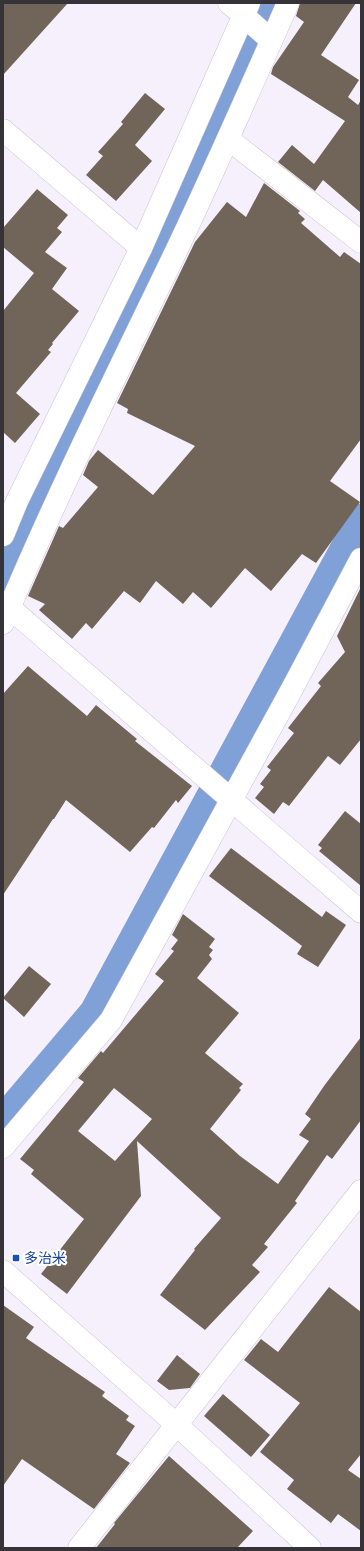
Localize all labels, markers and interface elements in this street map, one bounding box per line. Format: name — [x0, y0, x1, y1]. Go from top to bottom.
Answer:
place label: 多治米 — [24, 1249, 66, 1267]
marker: 多治米 — [11, 1253, 21, 1263]

